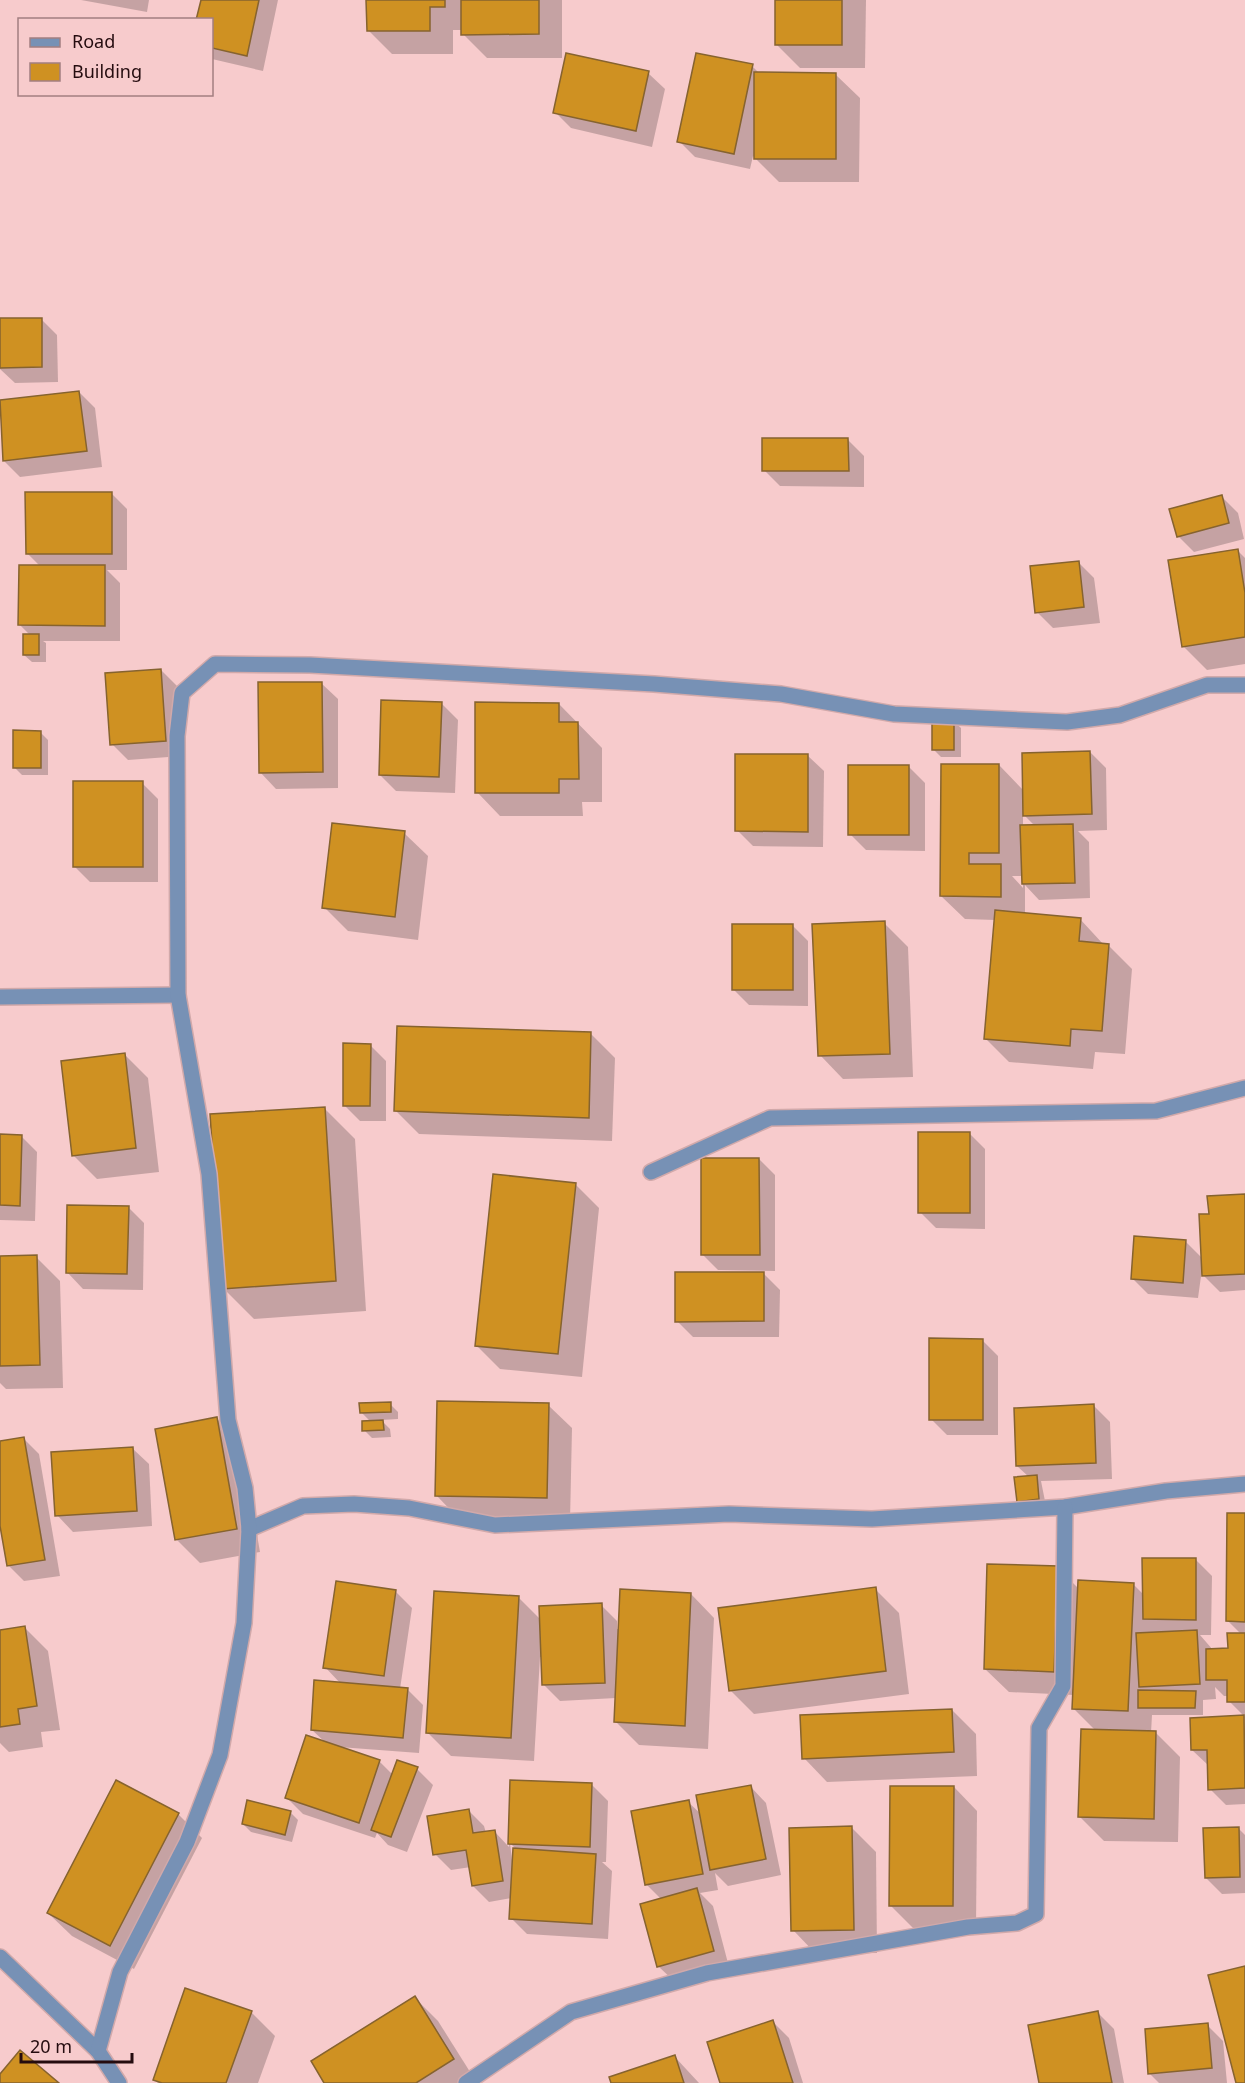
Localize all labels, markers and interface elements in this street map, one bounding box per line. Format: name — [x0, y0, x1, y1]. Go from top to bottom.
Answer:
legend — [18, 18, 213, 96]
text: Road — [72, 29, 115, 53]
text: Building — [72, 59, 142, 83]
scale bar — [21, 2026, 132, 2064]
text: 20 m — [30, 2034, 72, 2058]

